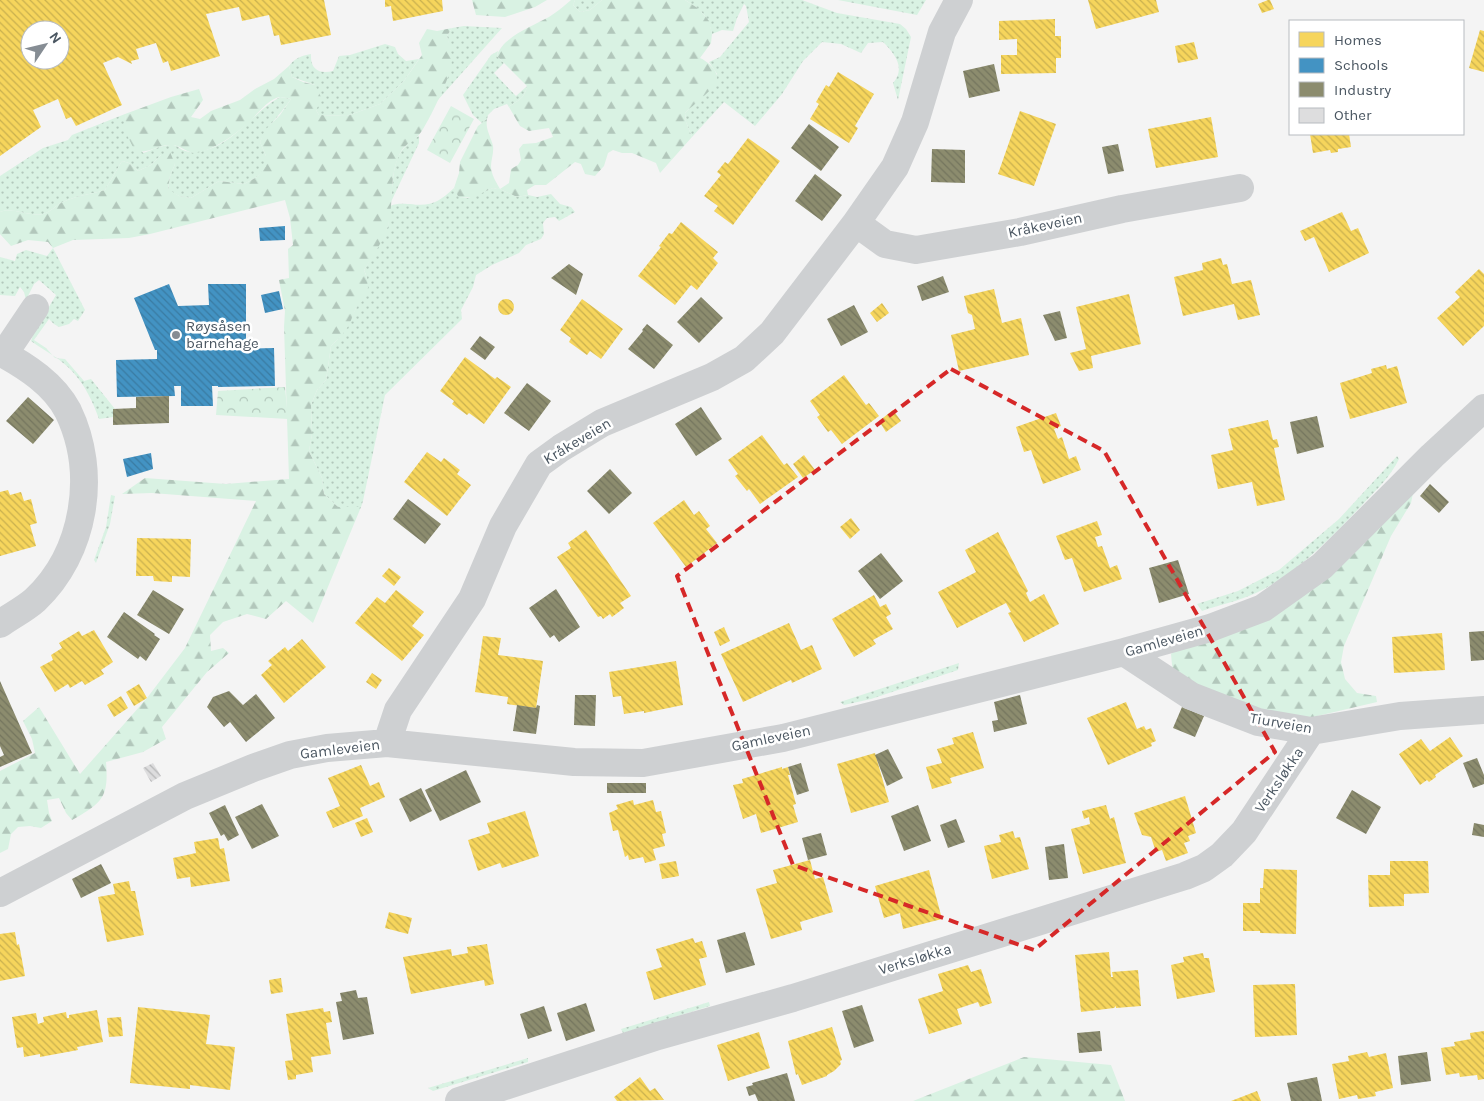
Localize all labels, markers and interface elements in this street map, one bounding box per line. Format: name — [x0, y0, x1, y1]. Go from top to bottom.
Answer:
north arrow — [20, 20, 70, 70]
legend — [1289, 20, 1464, 135]
text: N — [45, 29, 65, 47]
text: Homes — [1334, 31, 1382, 49]
text: Schools — [1334, 56, 1388, 74]
text: Industry — [1334, 81, 1391, 99]
text: Other — [1334, 106, 1372, 124]
street label: Kråkeveien — [1006, 208, 1084, 242]
place label: Røysåsen barnehage — [186, 317, 259, 352]
marker: Røysåsen barnehage — [170, 329, 182, 341]
street label: Kråkeveien — [540, 414, 614, 468]
street label: Gamleveien — [1123, 621, 1205, 661]
street label: Tiurveien — [1248, 709, 1314, 737]
street label: Gamleveien — [730, 721, 812, 755]
street label: Gamleveien — [299, 735, 381, 763]
street label: Verksløkka — [1251, 744, 1307, 816]
street label: Verksløkka — [877, 939, 953, 979]

